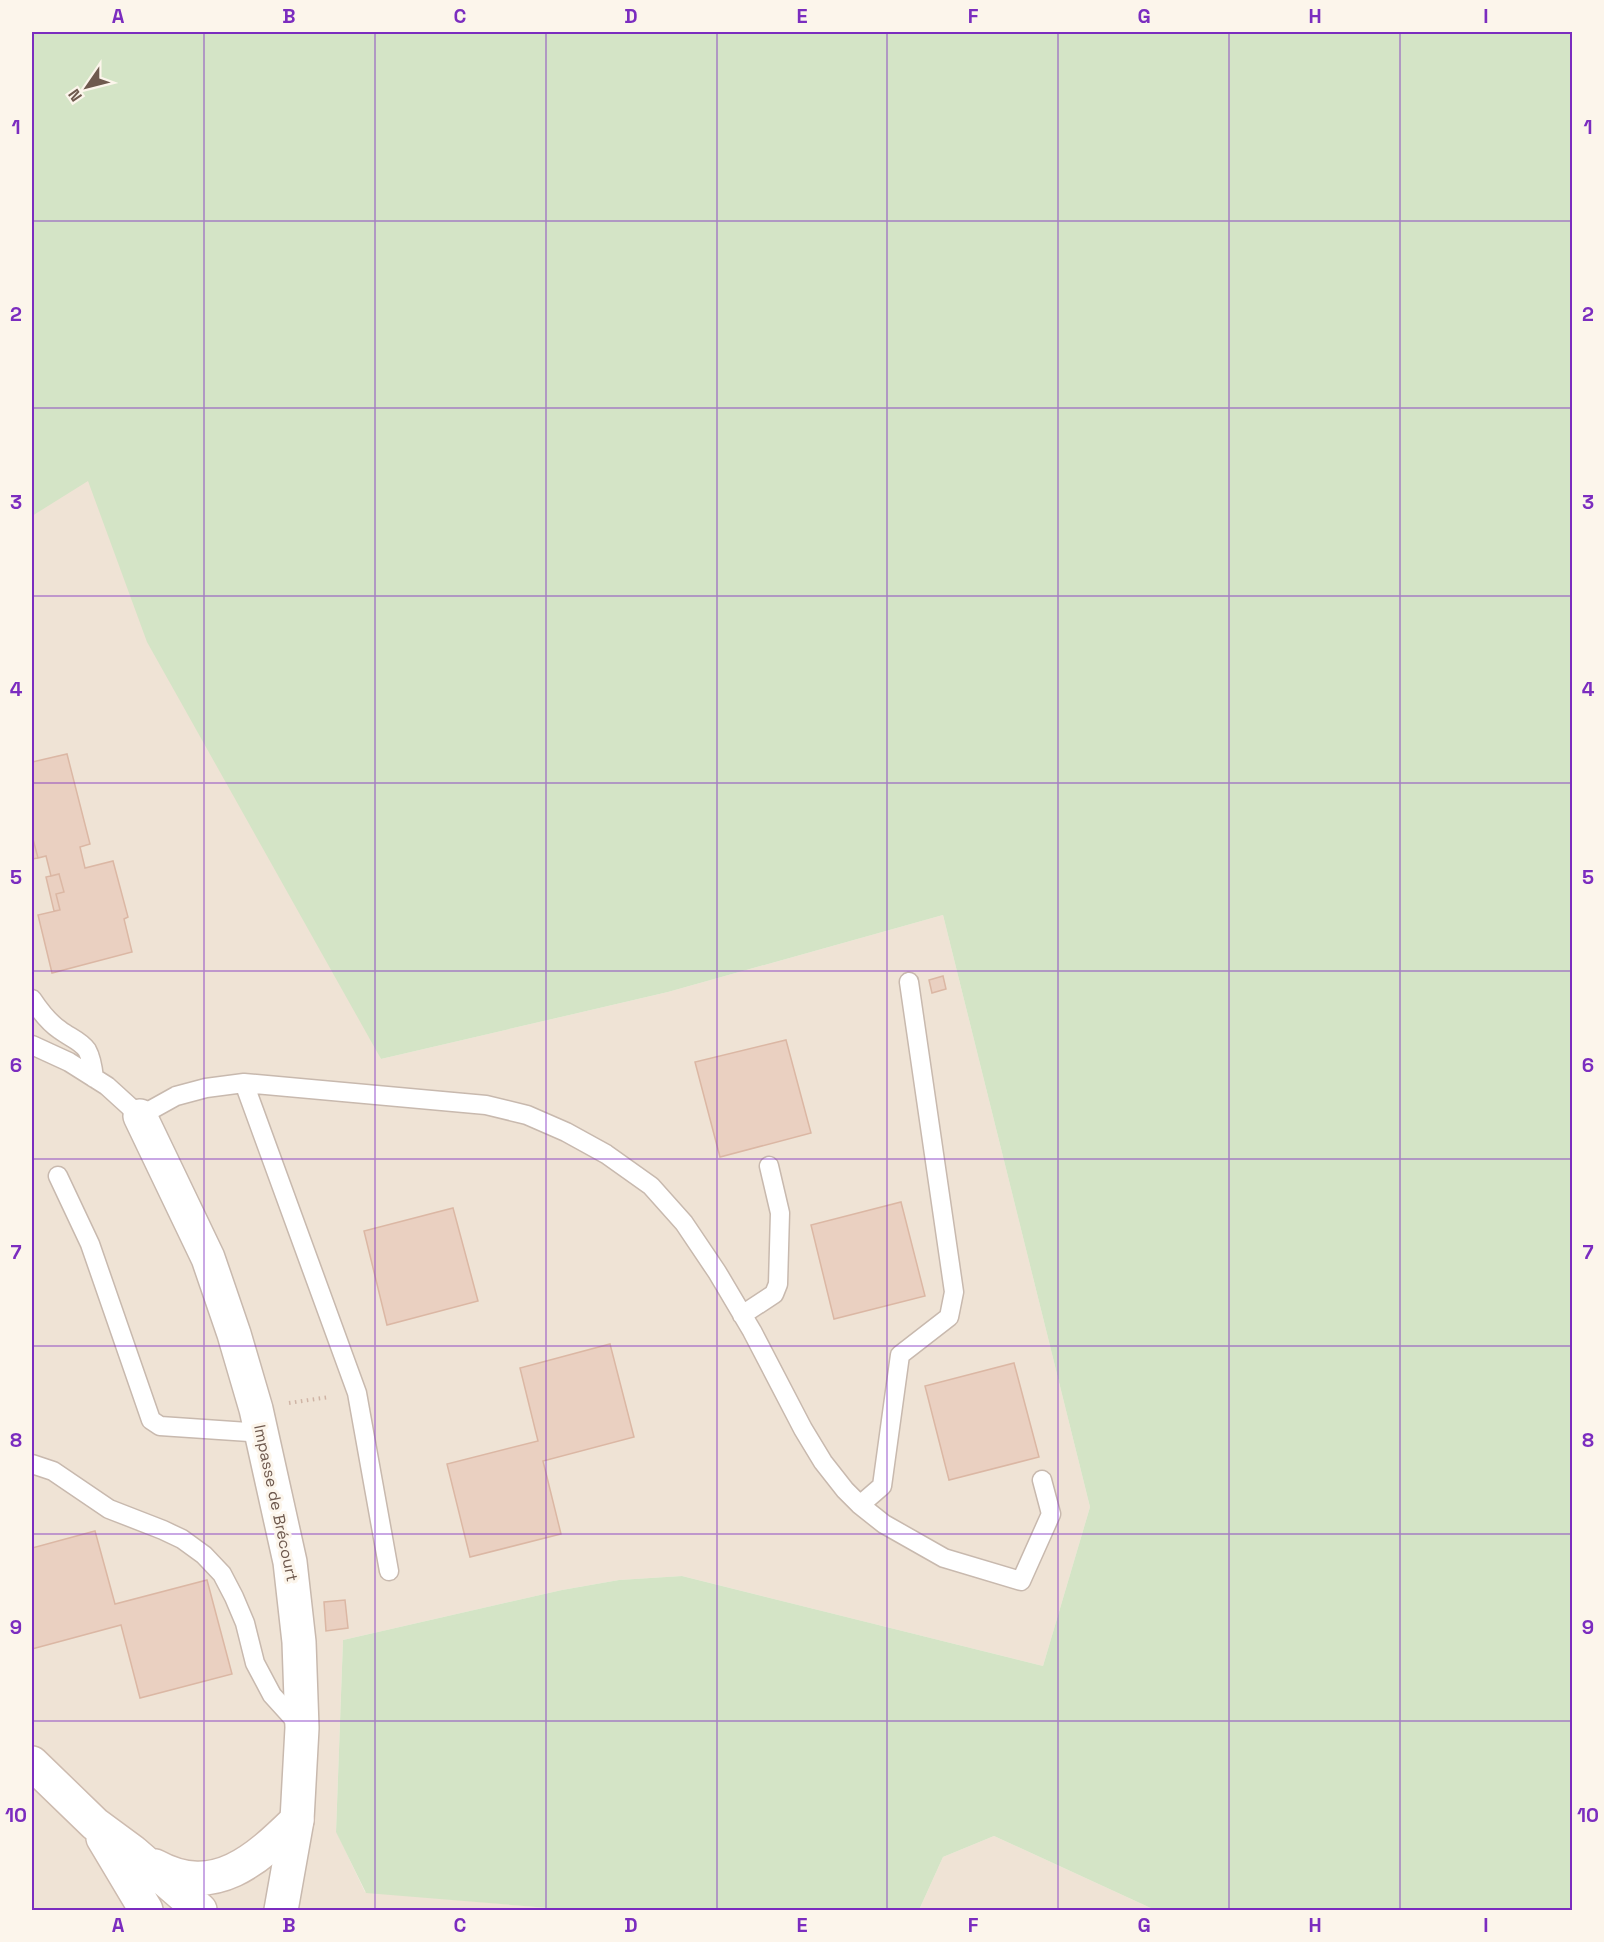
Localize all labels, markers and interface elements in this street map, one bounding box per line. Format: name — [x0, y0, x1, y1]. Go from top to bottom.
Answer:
text: A — [112, 3, 125, 29]
text: B — [282, 3, 296, 29]
text: C — [454, 3, 467, 29]
text: D — [624, 3, 638, 29]
text: E — [796, 3, 808, 29]
text: F — [968, 3, 979, 29]
text: G — [1137, 3, 1151, 29]
text: H — [1308, 3, 1322, 29]
text: I — [1483, 3, 1489, 29]
north arrow — [57, 57, 117, 117]
text: N — [63, 85, 87, 106]
text: 1 — [11, 114, 21, 140]
text: 1 — [1583, 114, 1593, 140]
text: 2 — [10, 301, 22, 327]
text: 2 — [1582, 301, 1594, 327]
text: 3 — [10, 489, 22, 515]
text: 3 — [1582, 489, 1594, 515]
text: 4 — [10, 676, 23, 702]
text: 4 — [1582, 676, 1595, 702]
text: 5 — [10, 864, 22, 890]
text: 5 — [1582, 864, 1594, 890]
text: 6 — [10, 1052, 22, 1078]
text: 6 — [1582, 1052, 1594, 1078]
text: 7 — [10, 1239, 22, 1265]
text: 7 — [1582, 1239, 1594, 1265]
street label: Impasse de Brécourt — [249, 1423, 303, 1583]
text: 8 — [10, 1427, 22, 1453]
text: 8 — [1582, 1427, 1594, 1453]
text: 9 — [10, 1614, 22, 1640]
text: 9 — [1582, 1614, 1594, 1640]
text: 10 — [5, 1802, 27, 1828]
text: 10 — [1577, 1802, 1599, 1828]
text: A — [112, 1912, 125, 1938]
text: B — [282, 1912, 296, 1938]
text: C — [454, 1912, 467, 1938]
text: D — [624, 1912, 638, 1938]
text: E — [796, 1912, 808, 1938]
text: F — [968, 1912, 979, 1938]
text: G — [1137, 1912, 1151, 1938]
text: H — [1308, 1912, 1322, 1938]
text: I — [1483, 1912, 1489, 1938]

